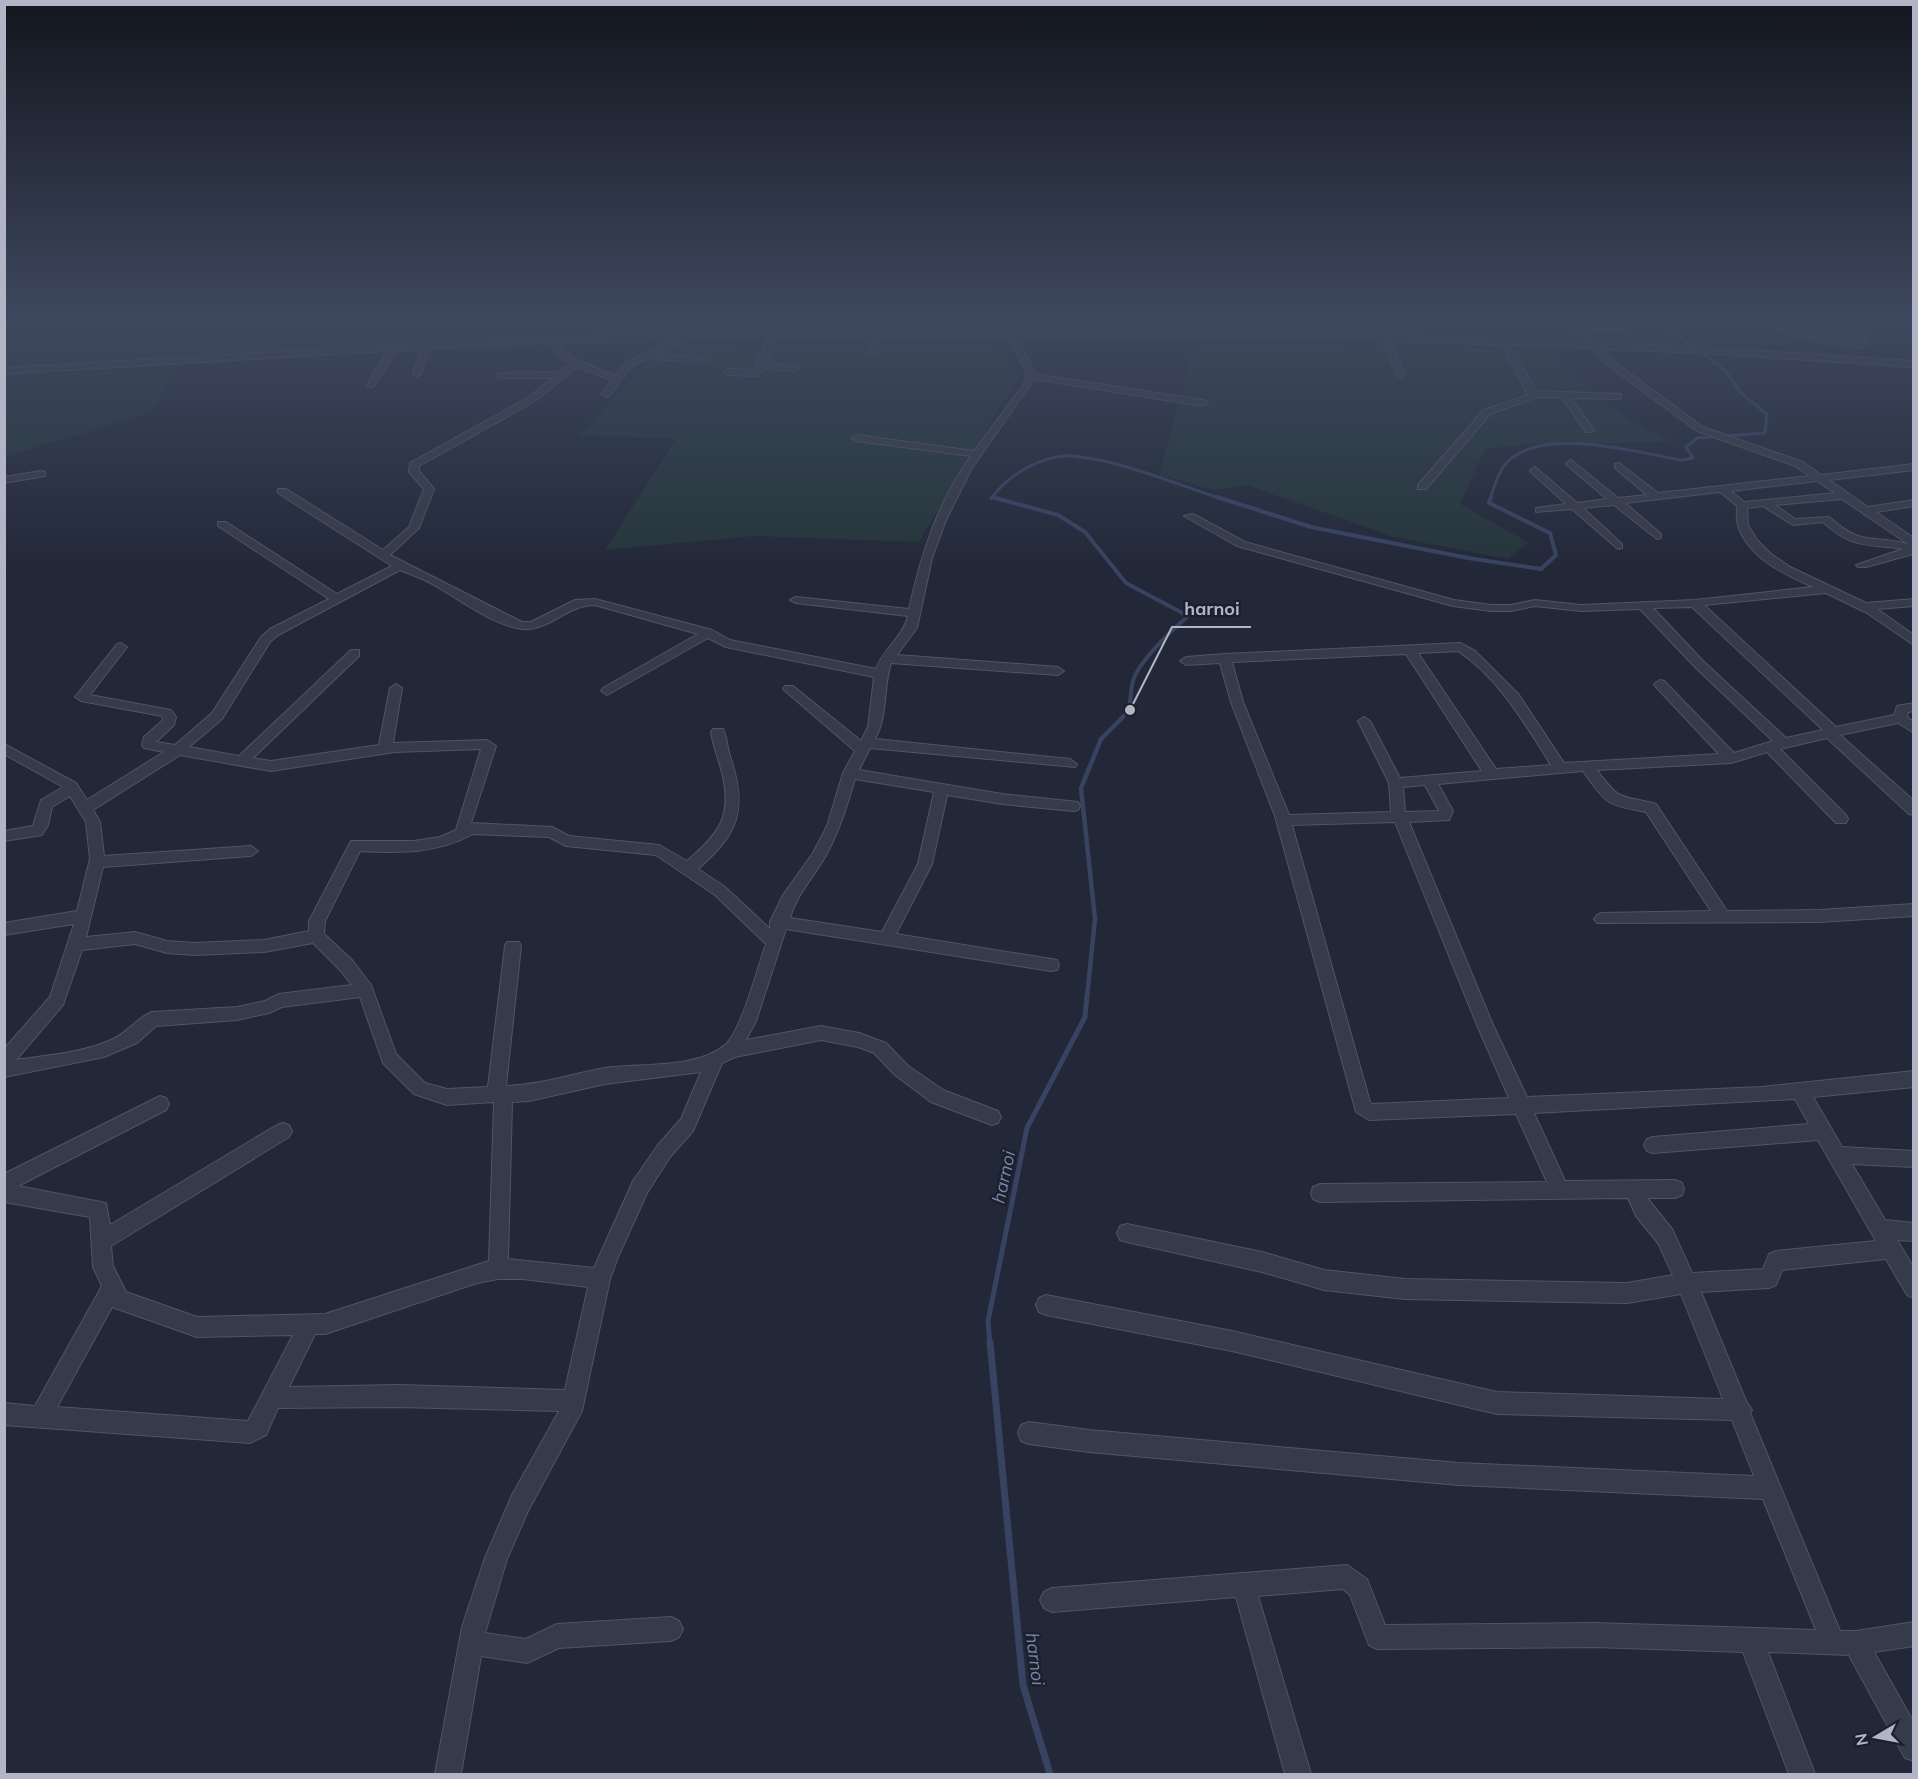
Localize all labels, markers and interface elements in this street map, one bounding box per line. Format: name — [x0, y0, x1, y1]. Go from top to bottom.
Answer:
callout: harnoi — [1172, 591, 1251, 627]
text: harnoi — [1184, 597, 1240, 620]
water label: harnoi — [987, 1148, 1020, 1205]
water label: harnoi — [1021, 1631, 1050, 1687]
north arrow — [1846, 1707, 1906, 1767]
text: N — [1850, 1732, 1872, 1747]

